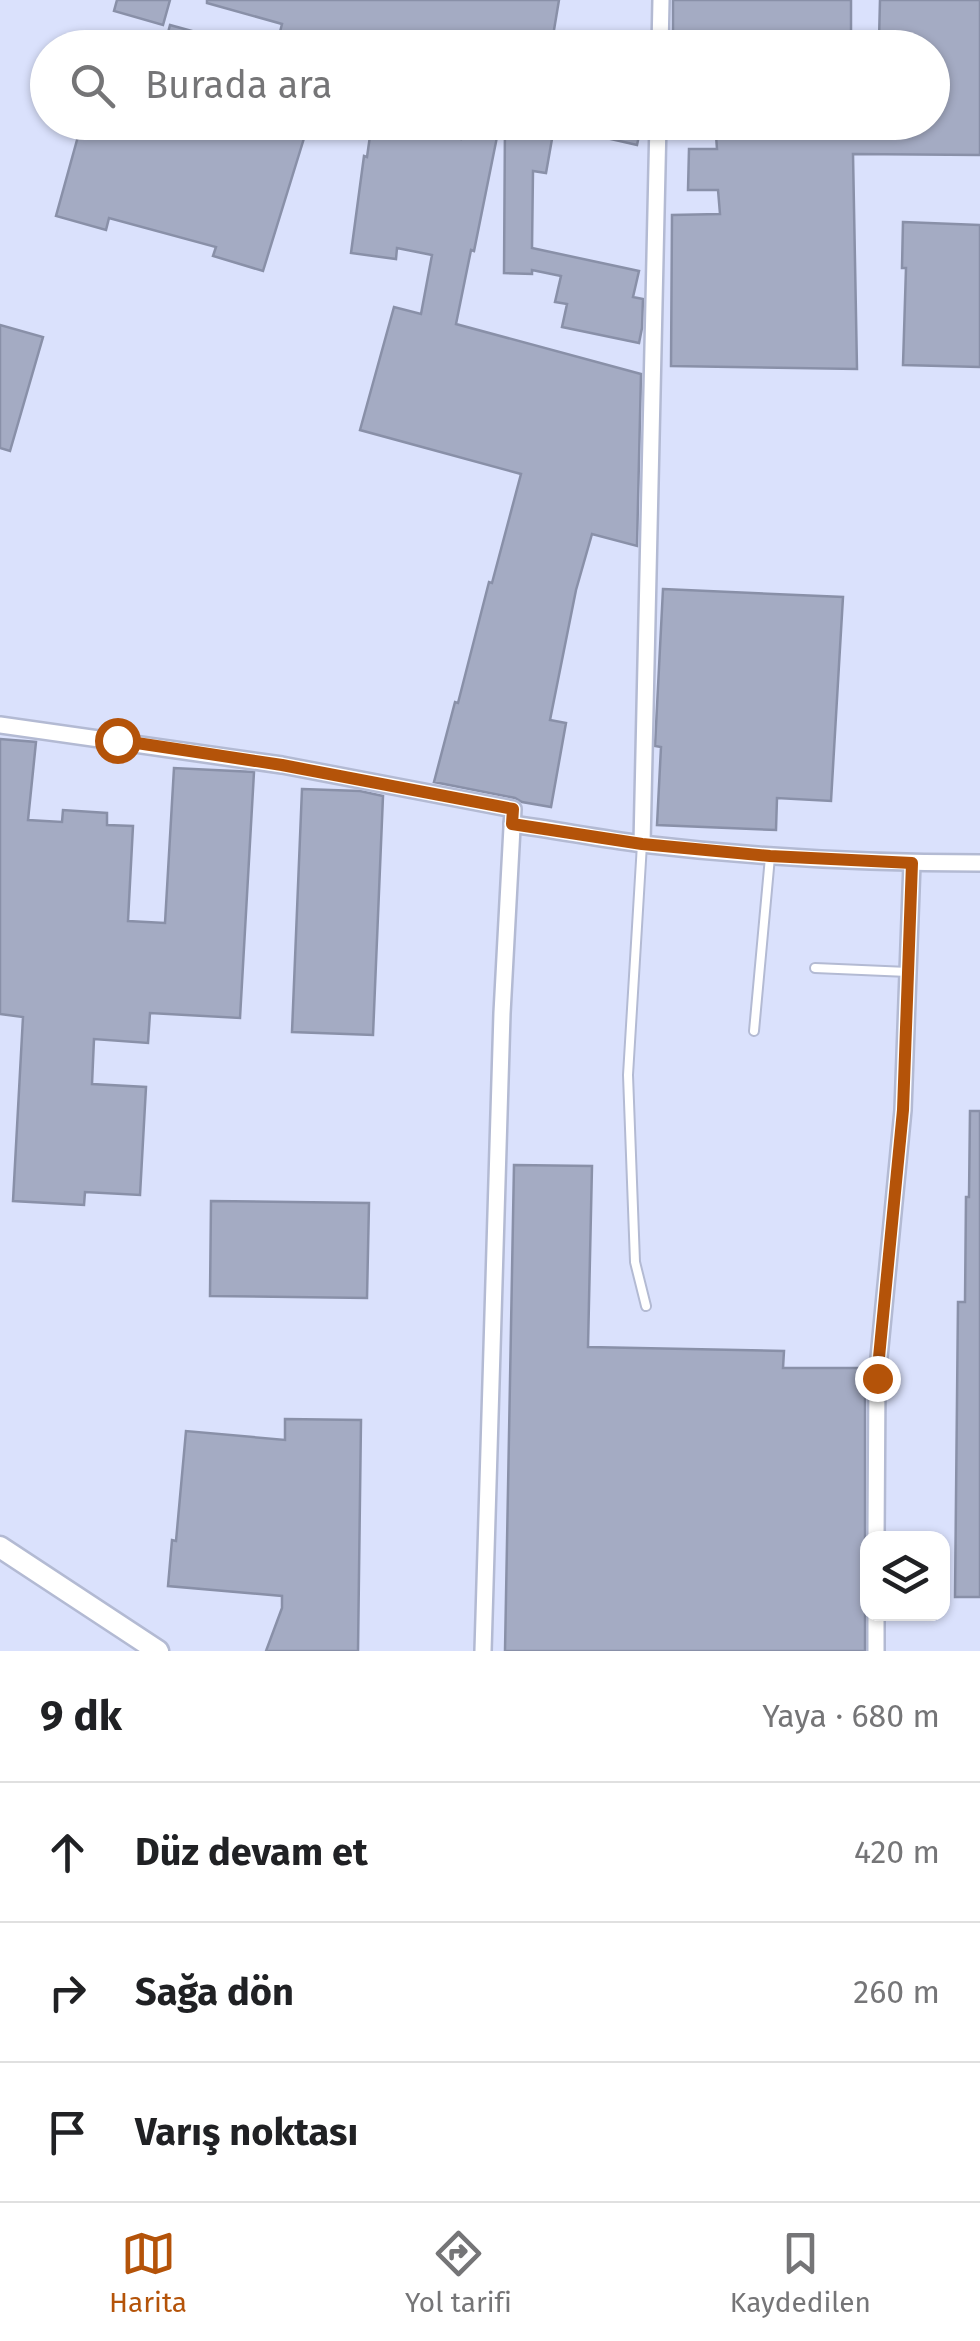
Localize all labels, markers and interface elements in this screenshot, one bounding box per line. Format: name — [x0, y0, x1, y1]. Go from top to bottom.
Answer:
search box — [30, 30, 950, 140]
icon: search — [65, 58, 120, 113]
text: Burada ara — [145, 62, 332, 108]
route start — [95, 718, 141, 764]
route end — [855, 1356, 901, 1402]
map controls — [860, 1531, 950, 1621]
button: layers — [860, 1531, 950, 1621]
text: 9 dk — [40, 1691, 122, 1741]
text: Yaya · 680 m — [762, 1697, 940, 1735]
icon: ahead — [40, 1825, 95, 1880]
text: Düz devam et — [135, 1829, 368, 1875]
text: 420 m — [854, 1833, 940, 1871]
icon: right — [40, 1965, 95, 2020]
text: Sağa dön — [135, 1969, 294, 2015]
text: 260 m — [853, 1973, 940, 2011]
icon: arrive — [40, 2105, 95, 2160]
text: Varış noktası — [135, 2109, 358, 2155]
tab: Harita — [109, 2226, 187, 2319]
tab: Yol tarifi — [405, 2226, 512, 2319]
tab: Kaydedilen — [730, 2226, 871, 2319]

